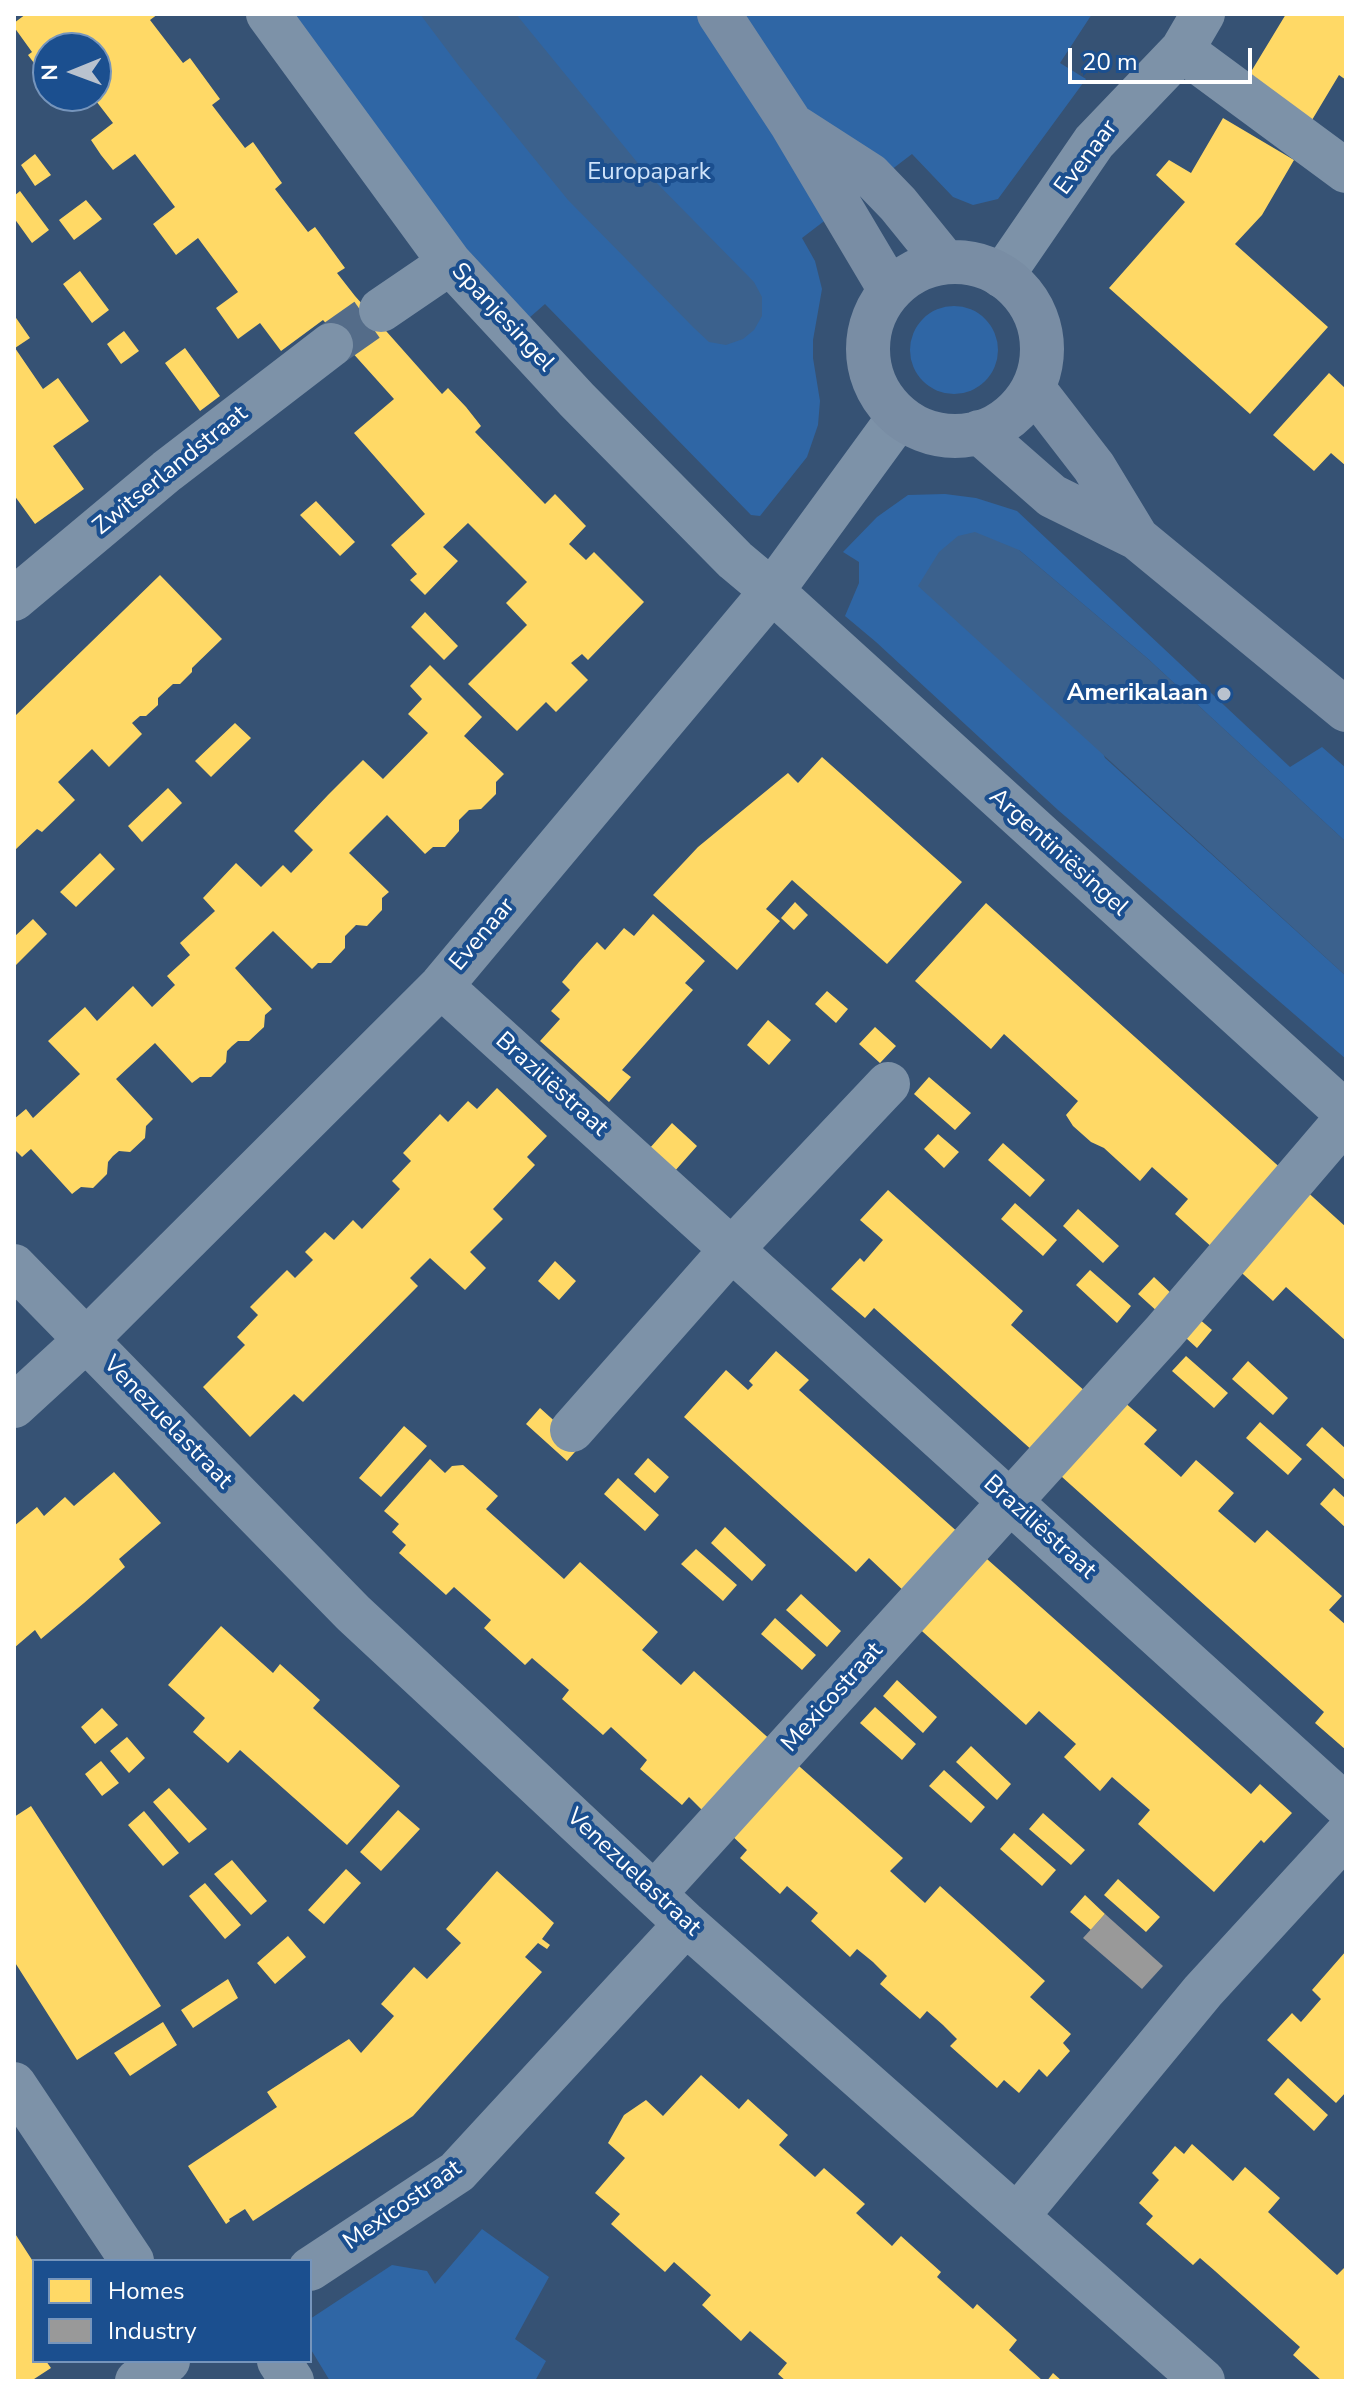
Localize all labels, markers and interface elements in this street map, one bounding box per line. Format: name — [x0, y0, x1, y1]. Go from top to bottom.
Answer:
north arrow — [32, 32, 112, 112]
scale bar — [1072, 32, 1256, 82]
text: 20 m — [1082, 46, 1138, 78]
text: N — [35, 64, 65, 81]
street label: Evenaar — [1050, 115, 1124, 201]
park label: Europapark — [587, 159, 711, 187]
street label: Spanjesingel — [444, 258, 560, 378]
street label: Zwitserlandstraat — [88, 400, 254, 542]
place label: Amerikalaan — [1067, 680, 1208, 708]
marker: Amerikalaan — [1215, 685, 1233, 703]
street label: Argentiniësingel — [983, 783, 1133, 923]
street label: Evenaar — [444, 893, 522, 977]
street label: Braziliëstraat — [489, 1027, 613, 1143]
street label: Venezuelastraat — [96, 1351, 238, 1495]
street label: Braziliëstraat — [977, 1470, 1101, 1586]
street label: Mexicostraat — [776, 1637, 890, 1759]
street label: Venezuelastraat — [560, 1803, 706, 1943]
street label: Mexicostraat — [338, 2155, 468, 2257]
legend — [32, 2259, 312, 2363]
text: Homes — [108, 2275, 184, 2307]
text: Industry — [108, 2315, 197, 2347]

